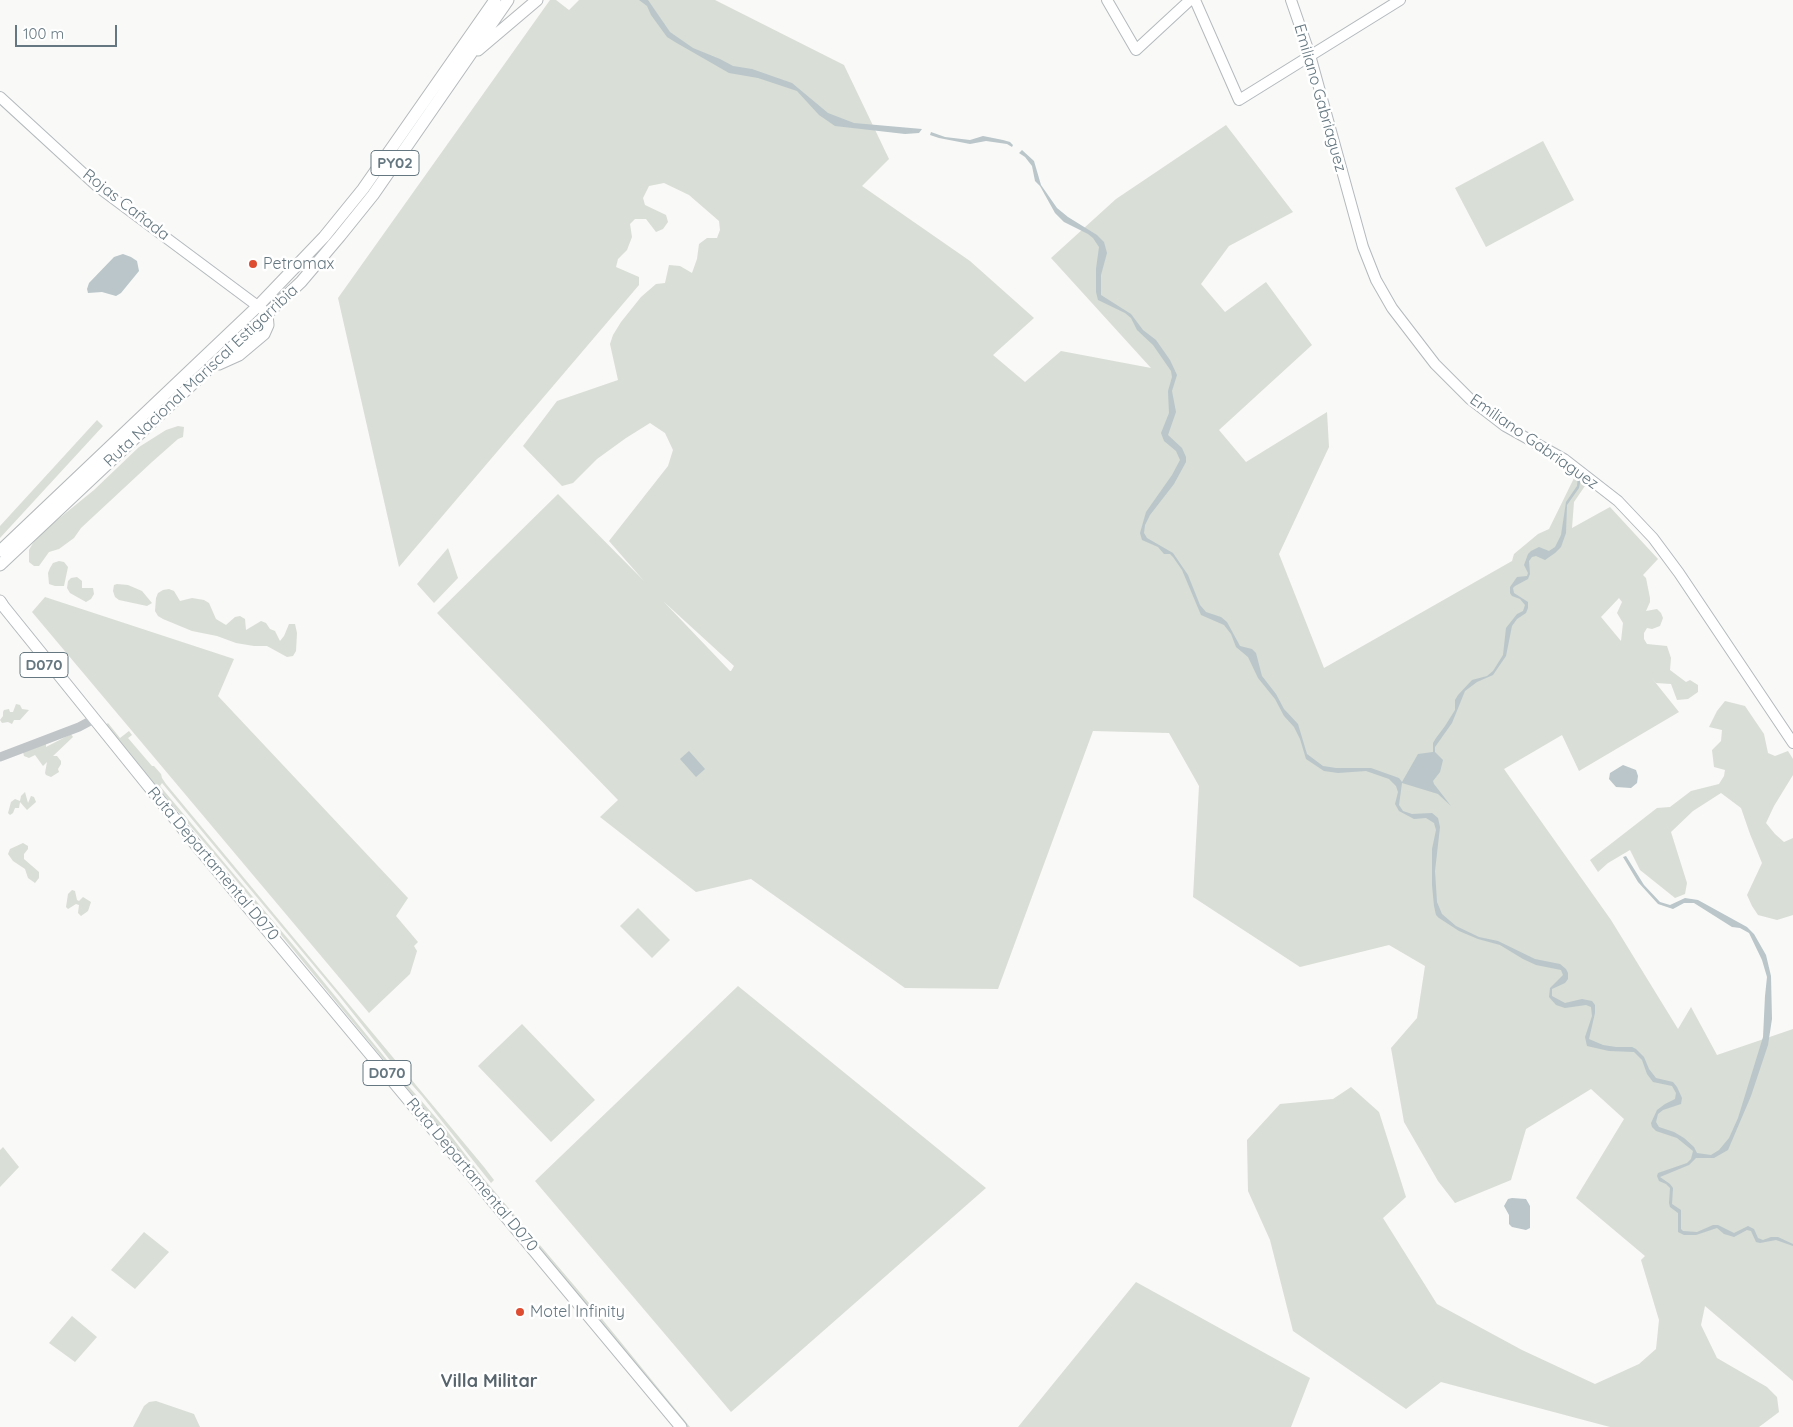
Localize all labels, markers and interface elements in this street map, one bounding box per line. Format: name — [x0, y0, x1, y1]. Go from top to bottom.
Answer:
scale bar — [18, 15, 120, 47]
street label: Emiliano Gabriaguez — [1290, 22, 1350, 174]
text: 100 m — [23, 24, 64, 43]
road number: PY02 — [371, 150, 419, 176]
street label: Rojas Cañada — [79, 165, 173, 245]
place label: Petromax — [263, 254, 334, 274]
marker: Petromax — [247, 258, 259, 270]
street label: Ruta Nacional Mariscal Estigarribia — [100, 281, 302, 471]
street label: Emiliano Gabriaguez — [1466, 390, 1602, 494]
road number: D070 — [20, 652, 68, 678]
street label: Ruta Departamental D070 — [143, 783, 283, 945]
road number: D070 — [363, 1060, 411, 1086]
street label: Ruta Departamental D070 — [402, 1094, 542, 1256]
place label: Motel Infinity — [530, 1302, 625, 1322]
marker: Motel Infinity — [514, 1306, 526, 1318]
district label: Villa Militar — [440, 1371, 538, 1393]

